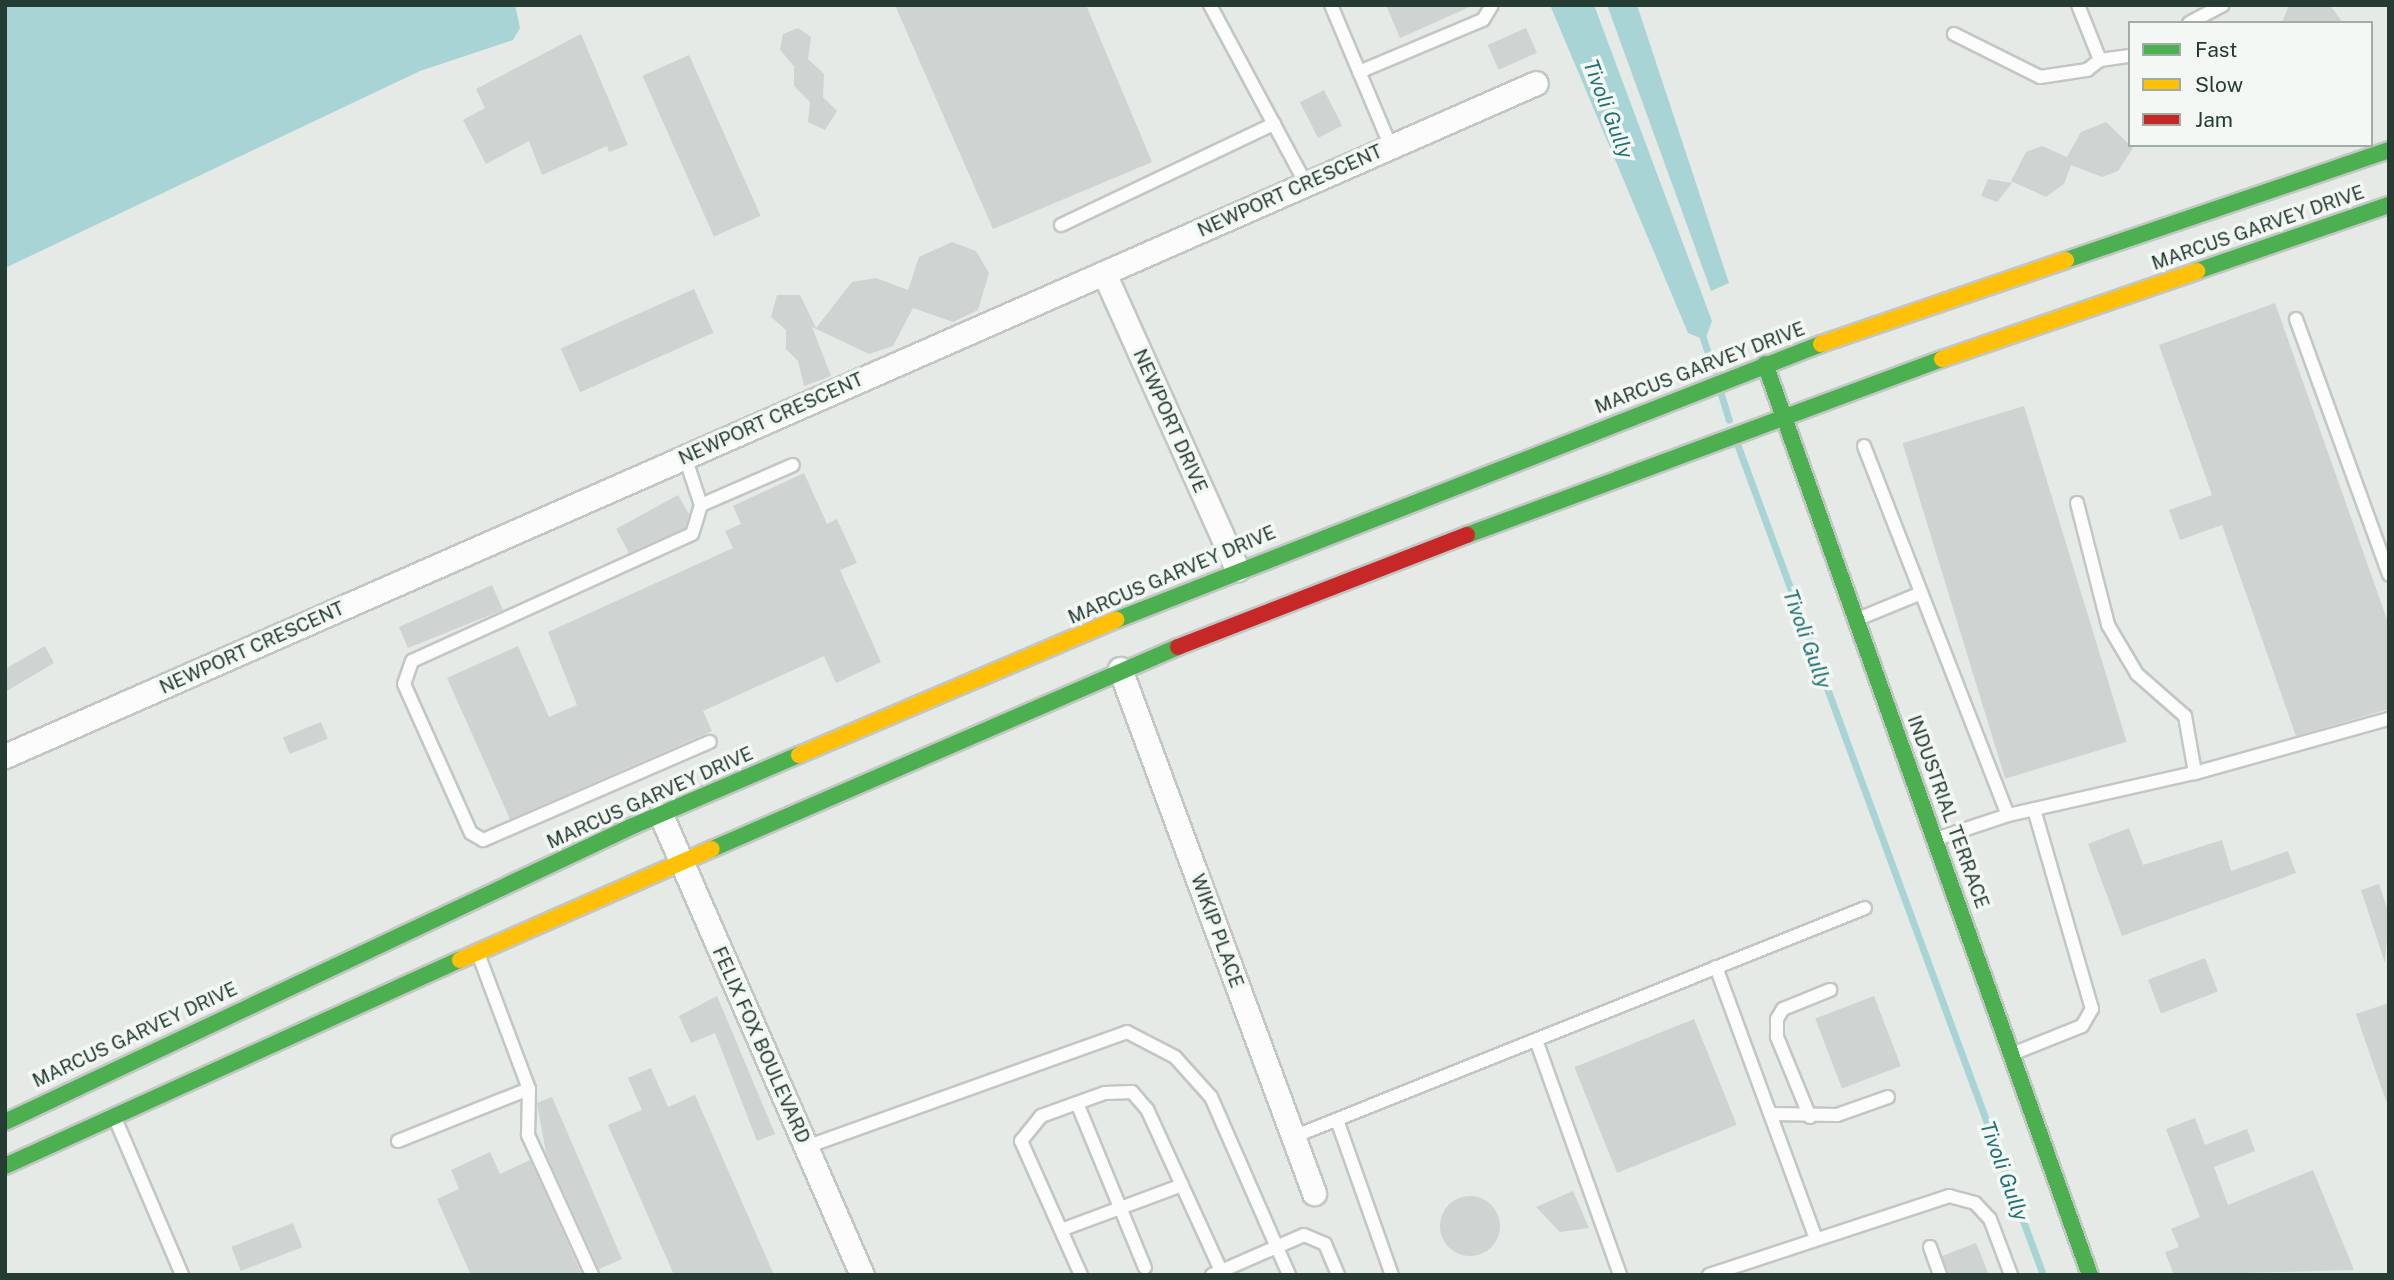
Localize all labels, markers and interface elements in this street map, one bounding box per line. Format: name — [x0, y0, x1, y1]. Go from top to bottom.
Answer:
legend — [2128, 21, 2373, 147]
text: Fast — [2195, 37, 2237, 62]
water label: Tivoli Gully — [1578, 56, 1638, 162]
text: Slow — [2195, 72, 2243, 97]
text: Jam — [2195, 107, 2233, 132]
street label: NEWPORT CRESCENT — [1194, 140, 1386, 242]
street label: MARCUS GARVEY DRIVE — [2149, 181, 2367, 275]
street label: MARCUS GARVEY DRIVE — [1592, 317, 1808, 419]
street label: NEWPORT DRIVE — [1128, 346, 1212, 496]
street label: NEWPORT CRESCENT — [675, 368, 867, 470]
street label: MARCUS GARVEY DRIVE — [1065, 521, 1279, 629]
water label: Tivoli Gully — [1777, 586, 1837, 692]
street label: NEWPORT CRESCENT — [156, 597, 348, 699]
street label: INDUSTRIAL TERRACE — [1902, 712, 1994, 912]
street label: MARCUS GARVEY DRIVE — [543, 742, 757, 854]
street label: WIKIP PLACE — [1186, 871, 1248, 991]
street label: FELIX FOX BOULEVARD — [707, 943, 815, 1147]
street label: MARCUS GARVEY DRIVE — [29, 977, 241, 1093]
water label: Tivoli Gully — [1974, 1118, 2034, 1224]

